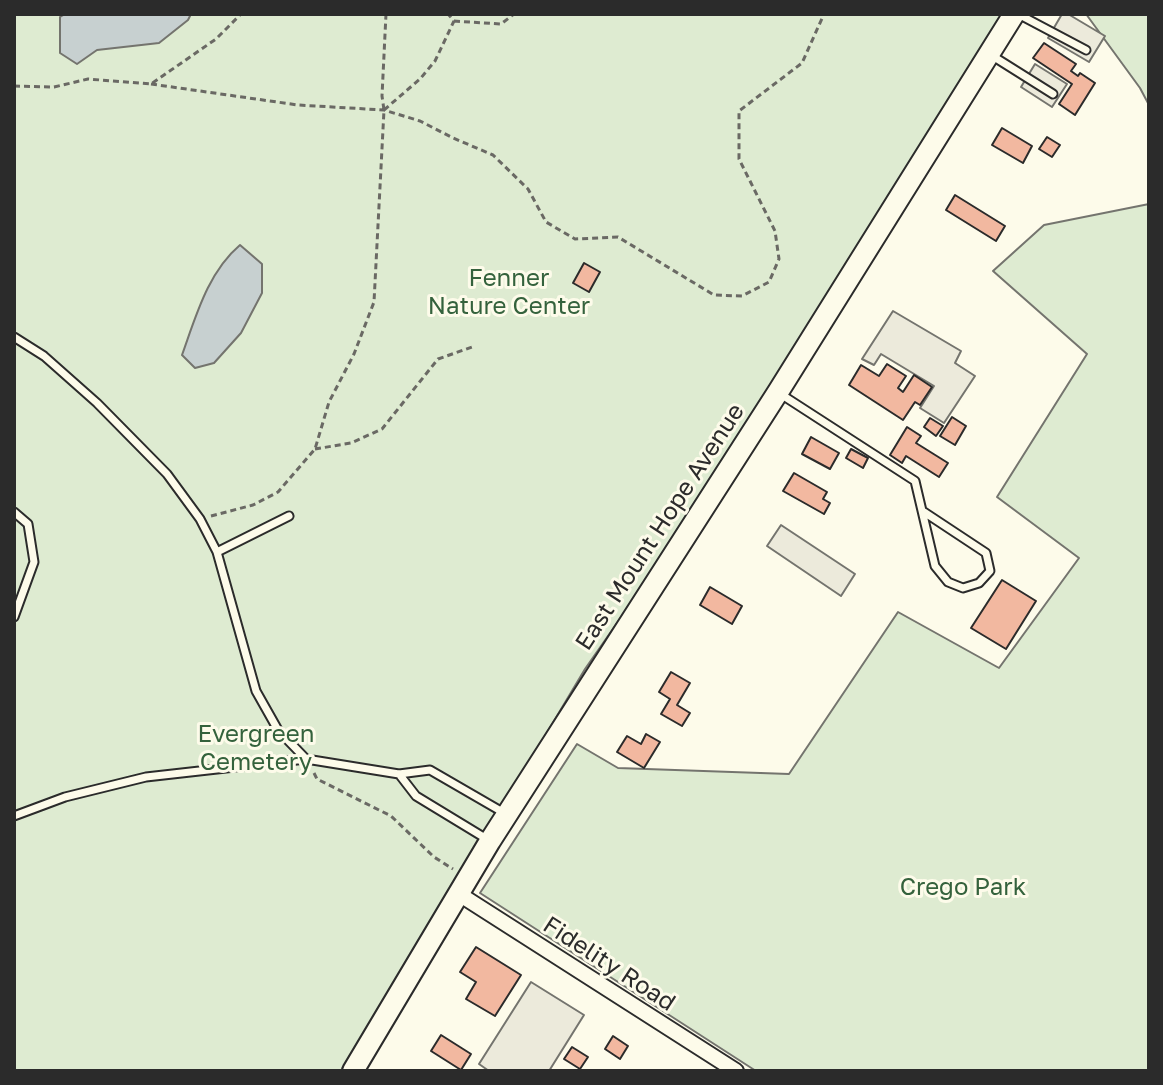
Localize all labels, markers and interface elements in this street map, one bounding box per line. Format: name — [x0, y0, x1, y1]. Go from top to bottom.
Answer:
park label: Fenner Nature Center — [428, 264, 590, 320]
street label: East Mount Hope Avenue — [569, 398, 751, 656]
park label: Evergreen Cemetery — [198, 720, 314, 776]
park label: Crego Park — [900, 873, 1026, 901]
street label: Fidelity Road — [537, 911, 681, 1017]

